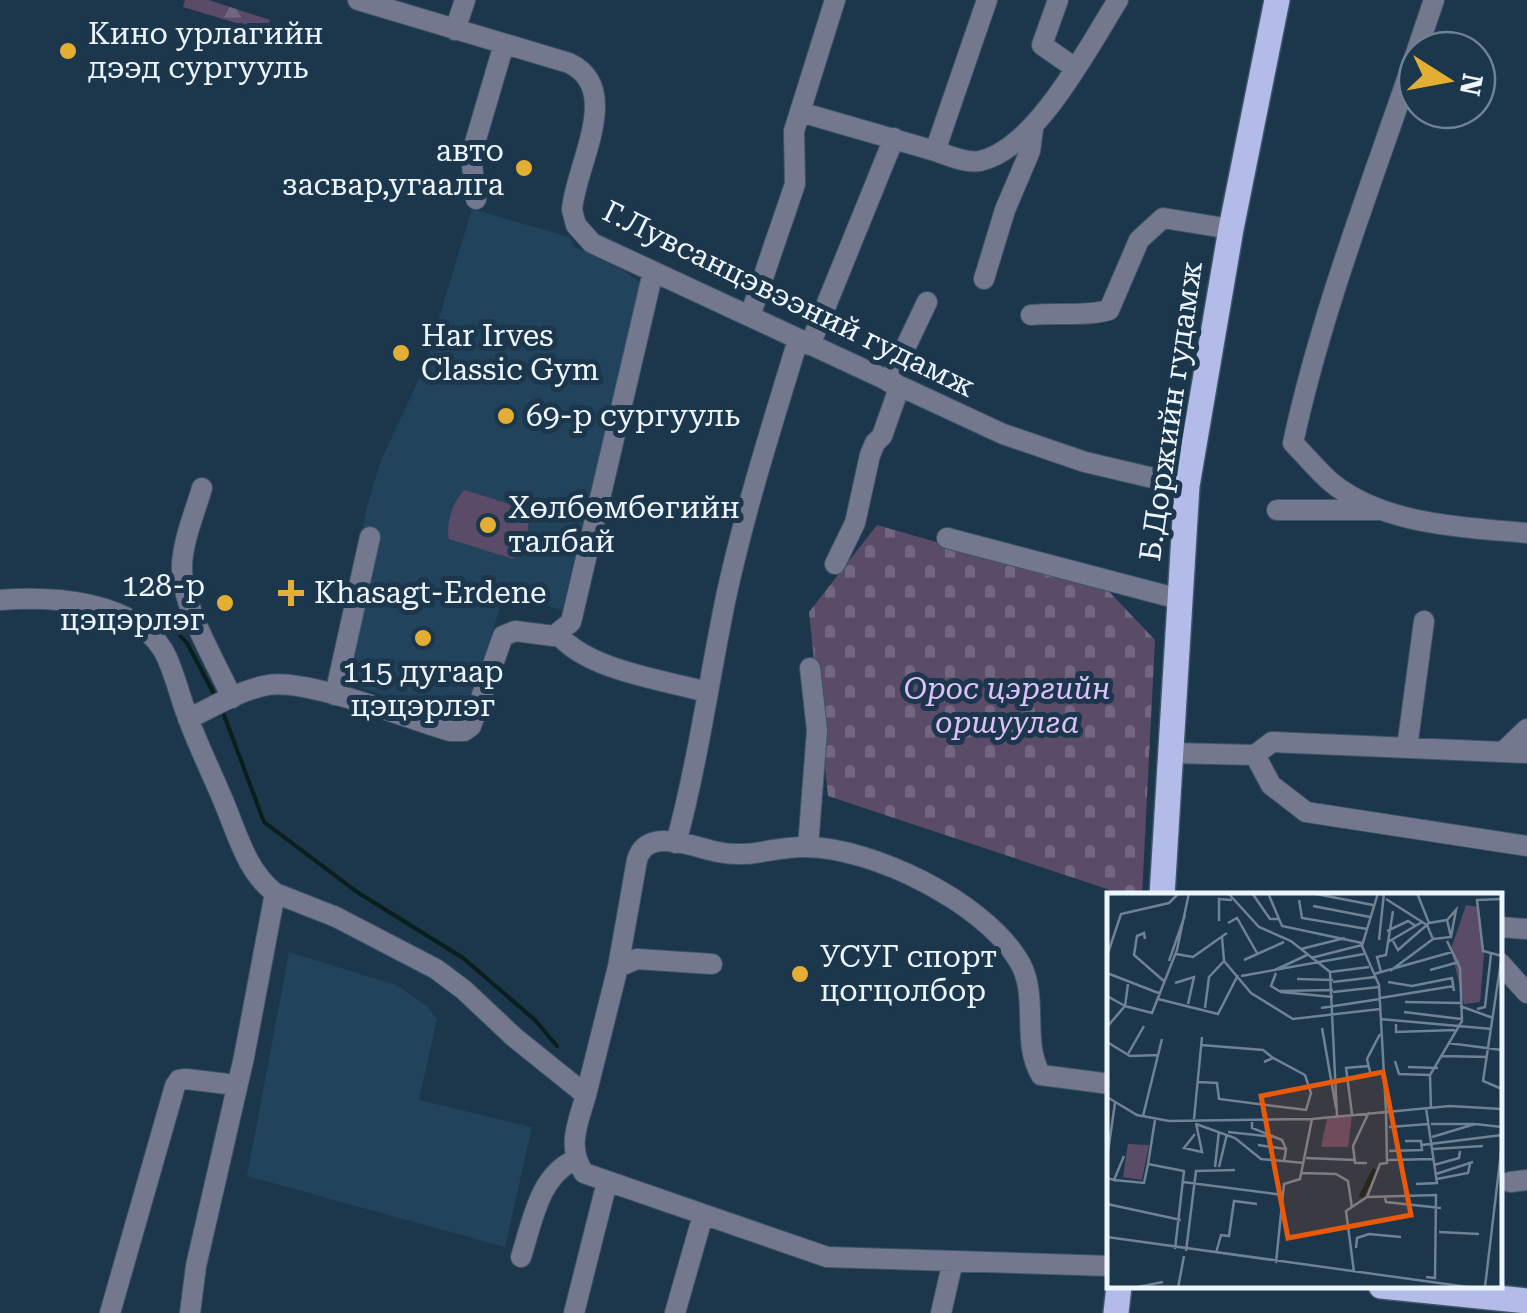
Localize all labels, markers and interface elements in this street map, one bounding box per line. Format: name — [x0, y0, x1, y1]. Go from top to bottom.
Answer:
place label: Кино урлагийн дээд сургууль — [88, 16, 323, 85]
north arrow — [1397, 30, 1497, 130]
marker: Кино урлагийн дээд сургууль — [57, 40, 79, 62]
text: N — [1453, 71, 1489, 98]
place label: авто засвар,угаалга — [282, 133, 504, 202]
marker: авто засвар,угаалга — [513, 157, 535, 179]
street label: Г.Лувсанцэвээний гудамж — [597, 193, 981, 404]
street label: Б.Доржийн гудамж — [1132, 259, 1209, 563]
place label: Har Irves Classic Gym — [421, 318, 599, 387]
marker: Har Irves Classic Gym — [390, 342, 412, 364]
place label: 69-р сургууль — [526, 398, 740, 433]
marker: 69-р сургууль — [495, 405, 517, 427]
place label: Хөлбөмбөгийн талбай — [508, 490, 740, 559]
marker: Хөлбөмбөгийн талбай — [477, 514, 499, 536]
place label: 128-р цэцэрлэг — [60, 568, 205, 637]
place label: Khasagt-Erdene — [314, 575, 547, 610]
marker: Khasagt-Erdene — [278, 580, 304, 606]
marker: 128-р цэцэрлэг — [214, 592, 236, 614]
marker: 115 дугаар цэцэрлэг — [412, 627, 434, 649]
place label: 115 дугаар цэцэрлэг — [342, 654, 504, 723]
park label: Орос цэргийн оршуулга — [904, 671, 1110, 740]
inset map — [1107, 893, 1502, 1288]
place label: УСУГ спорт цогцолбор — [820, 939, 997, 1008]
marker: УСУГ спорт цогцолбор — [789, 963, 811, 985]

